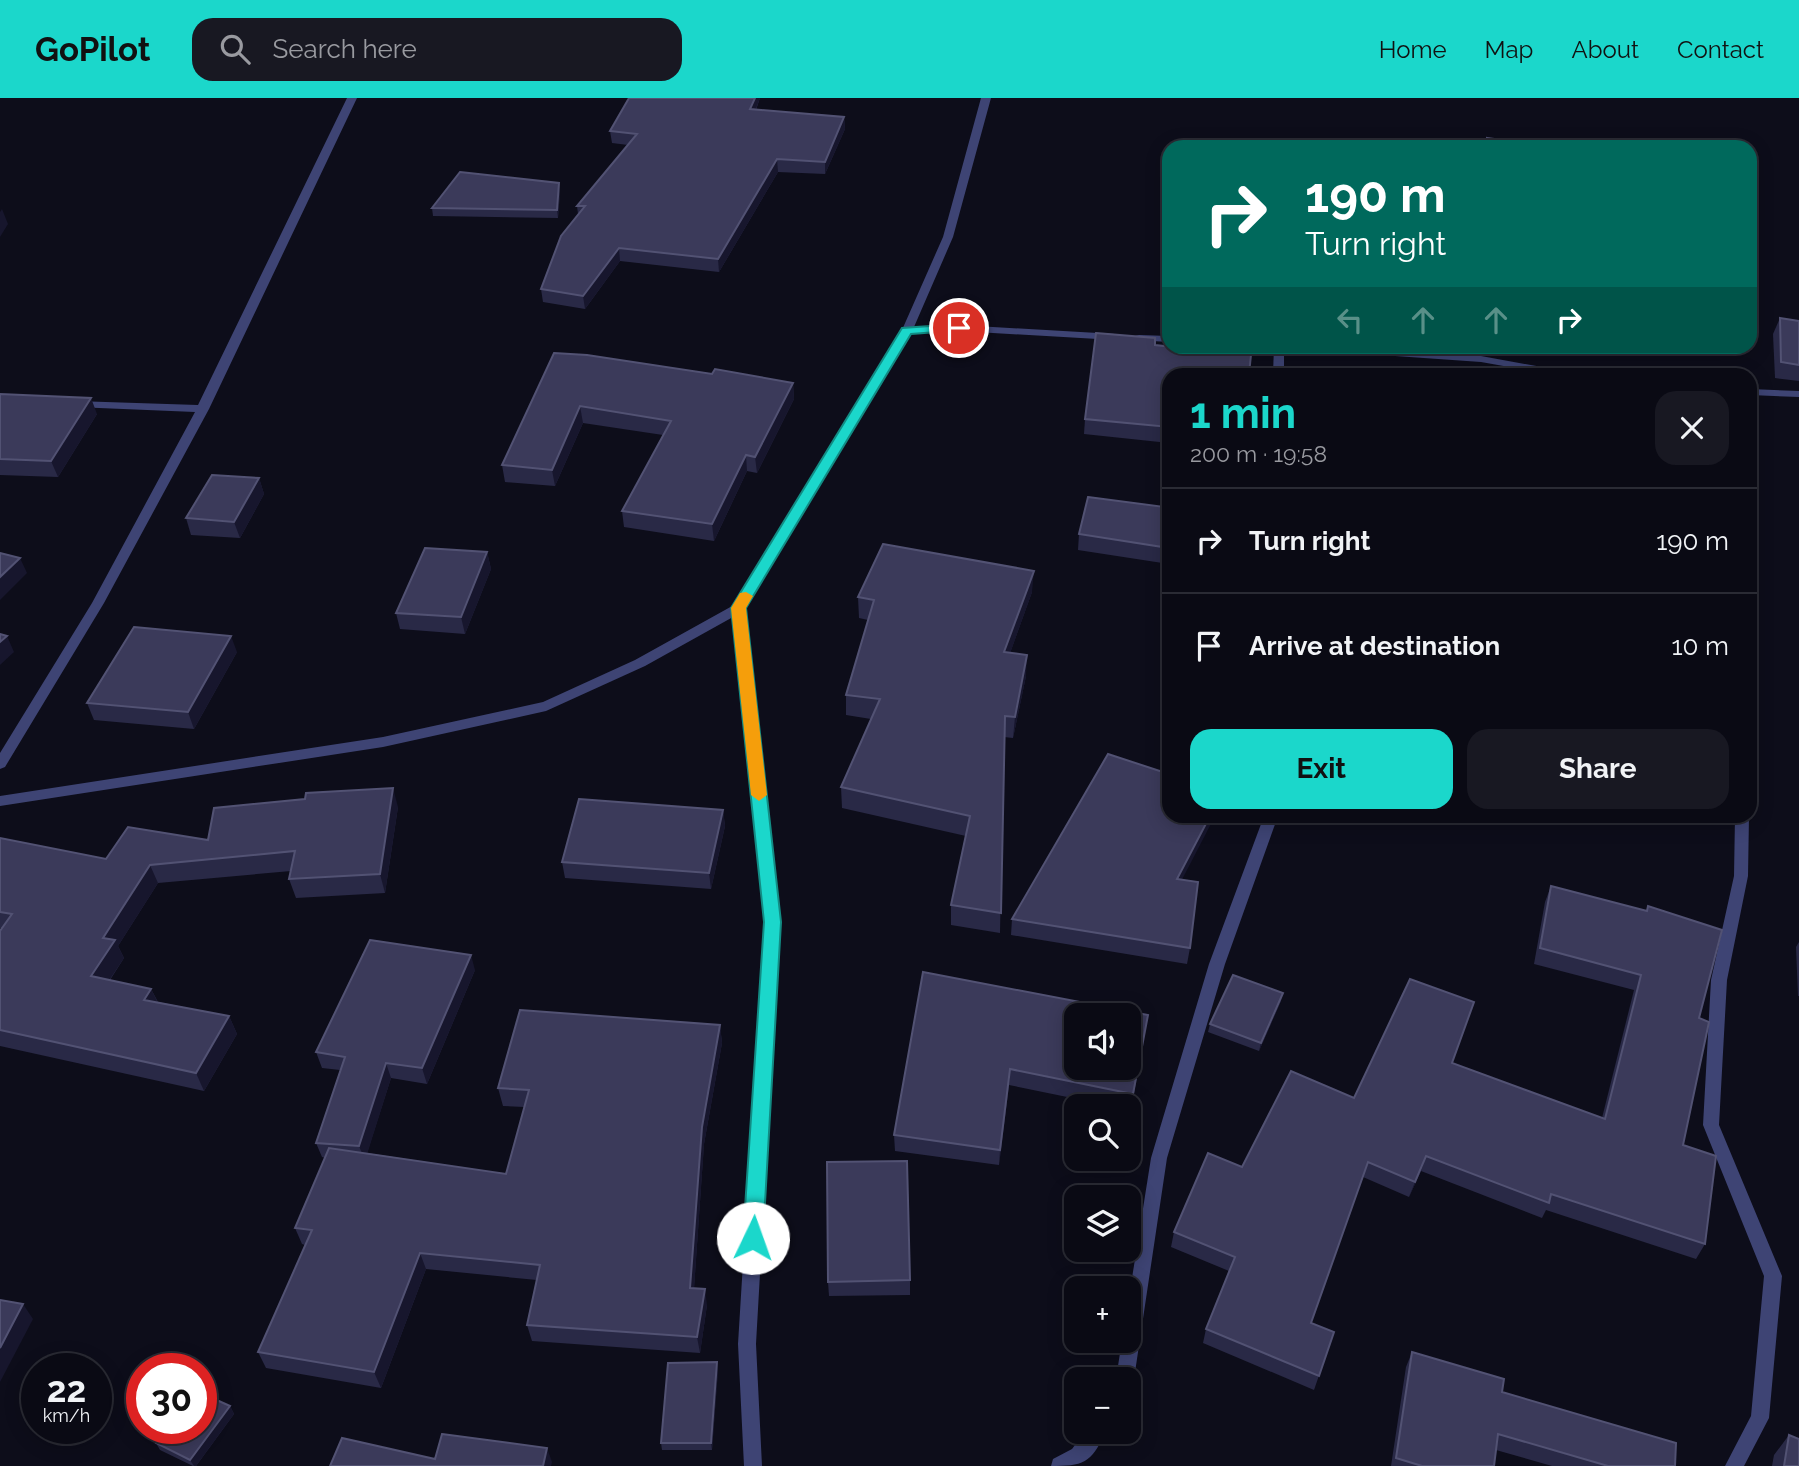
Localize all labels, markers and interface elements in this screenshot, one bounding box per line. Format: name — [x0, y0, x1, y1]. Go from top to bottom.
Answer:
search box — [192, 18, 682, 81]
text: GoPilot — [35, 30, 150, 69]
icon: search — [216, 30, 254, 68]
text: Search here — [272, 34, 417, 64]
text: Home — [1379, 35, 1447, 64]
text: Map — [1485, 35, 1533, 64]
text: About — [1571, 35, 1639, 64]
text: Contact — [1677, 35, 1764, 64]
text: 190 m — [1305, 166, 1446, 223]
icon: right — [1190, 168, 1281, 259]
text: Turn right — [1305, 225, 1446, 262]
pin — [929, 298, 989, 358]
icon: left — [1331, 301, 1369, 339]
icon: ahead — [1404, 301, 1442, 339]
icon: ahead — [1477, 301, 1515, 339]
icon: right — [1550, 301, 1588, 339]
icon: arrive — [940, 309, 978, 347]
text: 1 min — [1190, 389, 1296, 438]
button: close — [1655, 391, 1729, 465]
text: 200 m · 19:58 — [1190, 440, 1327, 467]
icon: right — [1190, 522, 1228, 560]
text: Turn right — [1249, 526, 1370, 556]
text: 190 m — [1656, 526, 1729, 556]
icon: arrive — [1190, 627, 1228, 665]
text: Arrive at destination — [1249, 631, 1500, 661]
text: 10 m — [1671, 631, 1729, 661]
button: Exit — [1190, 729, 1453, 809]
button: Share — [1467, 729, 1729, 809]
map controls — [1064, 1003, 1141, 1444]
button: sound — [1064, 1003, 1141, 1080]
button: search — [1064, 1094, 1141, 1171]
button: layers — [1064, 1185, 1141, 1262]
position arrow — [716, 1201, 790, 1275]
button: + — [1064, 1276, 1141, 1353]
speed limit sign: 30 — [126, 1353, 217, 1444]
button: − — [1064, 1367, 1141, 1444]
text: 22 — [47, 1369, 86, 1410]
text: km/h — [43, 1405, 90, 1426]

